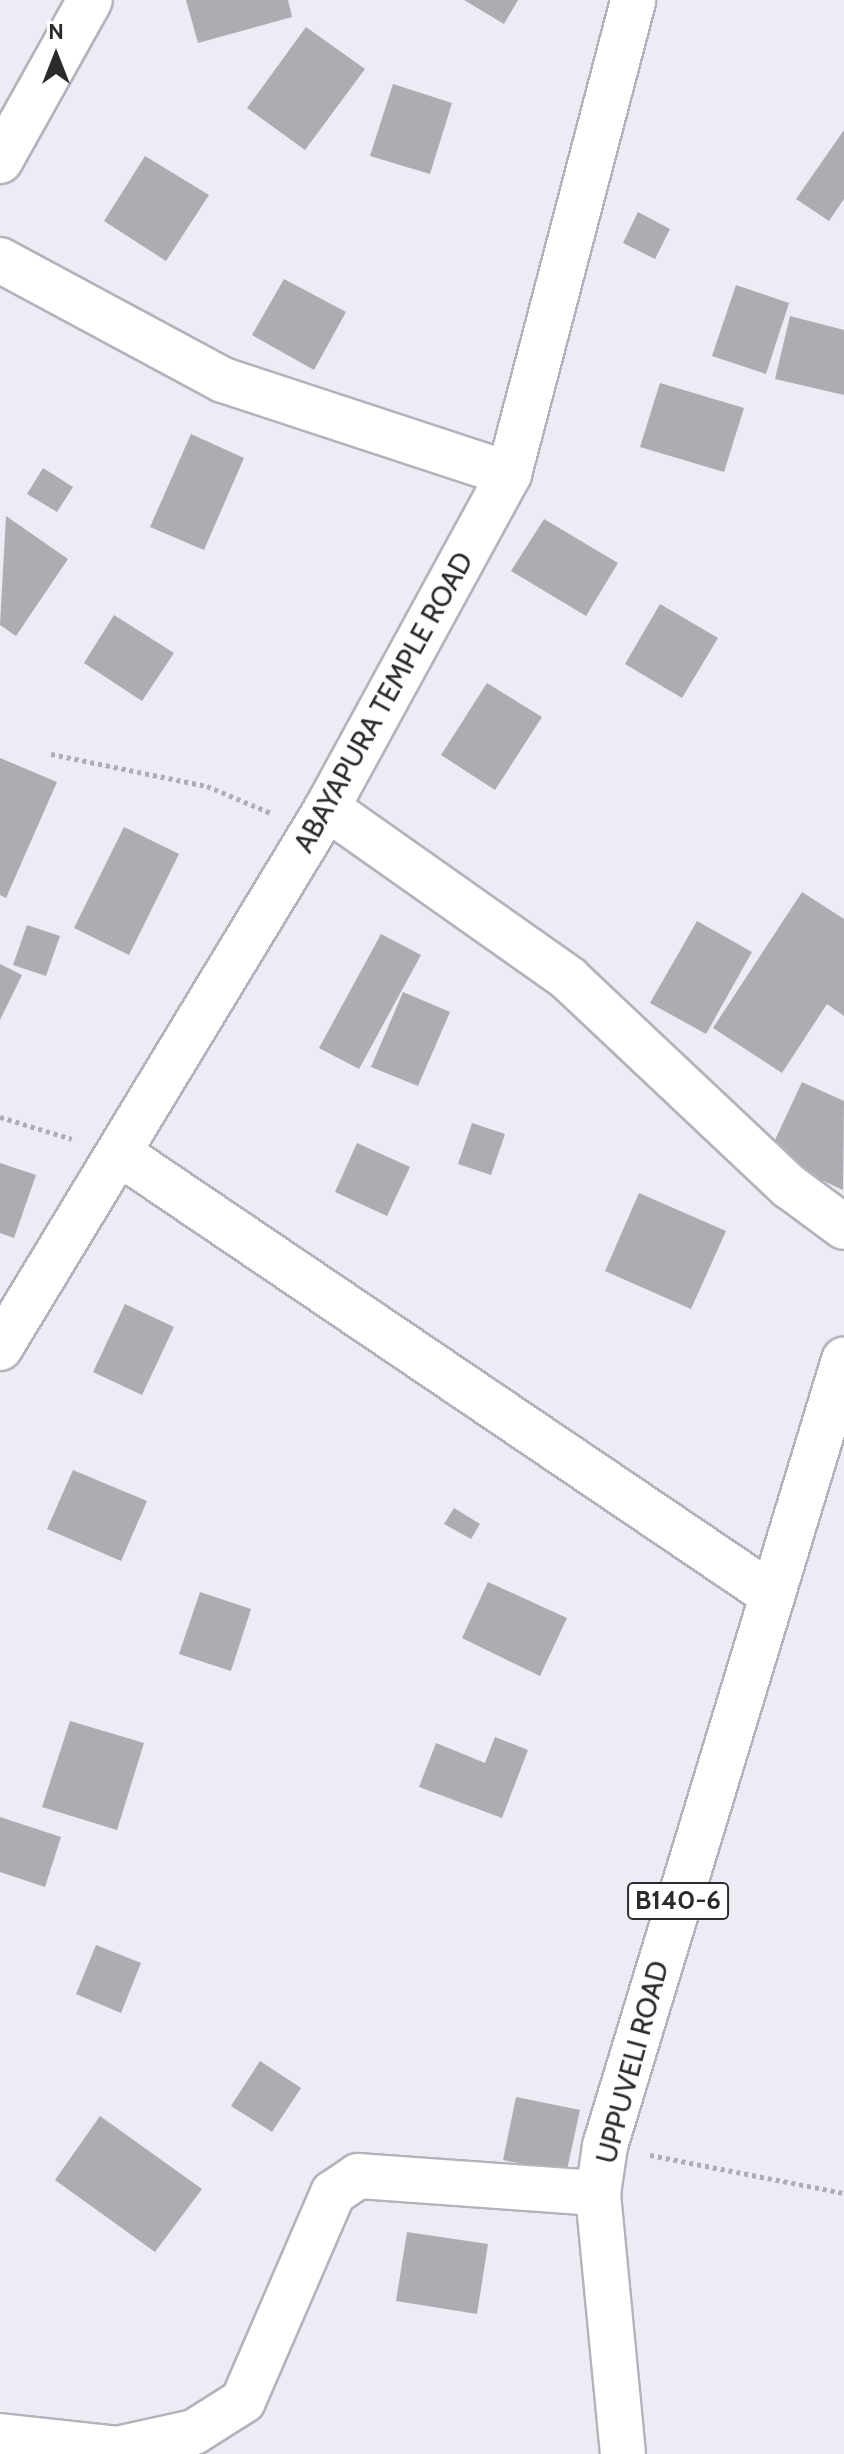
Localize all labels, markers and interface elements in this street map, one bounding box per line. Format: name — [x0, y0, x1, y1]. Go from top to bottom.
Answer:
north arrow — [16, 16, 96, 96]
text: N — [48, 18, 64, 45]
street label: ABAYAPURA TEMPLE ROAD — [286, 546, 480, 858]
road number: B140-6 — [626, 1879, 730, 1923]
street label: UPPUVELI ROAD — [589, 1957, 675, 2167]

